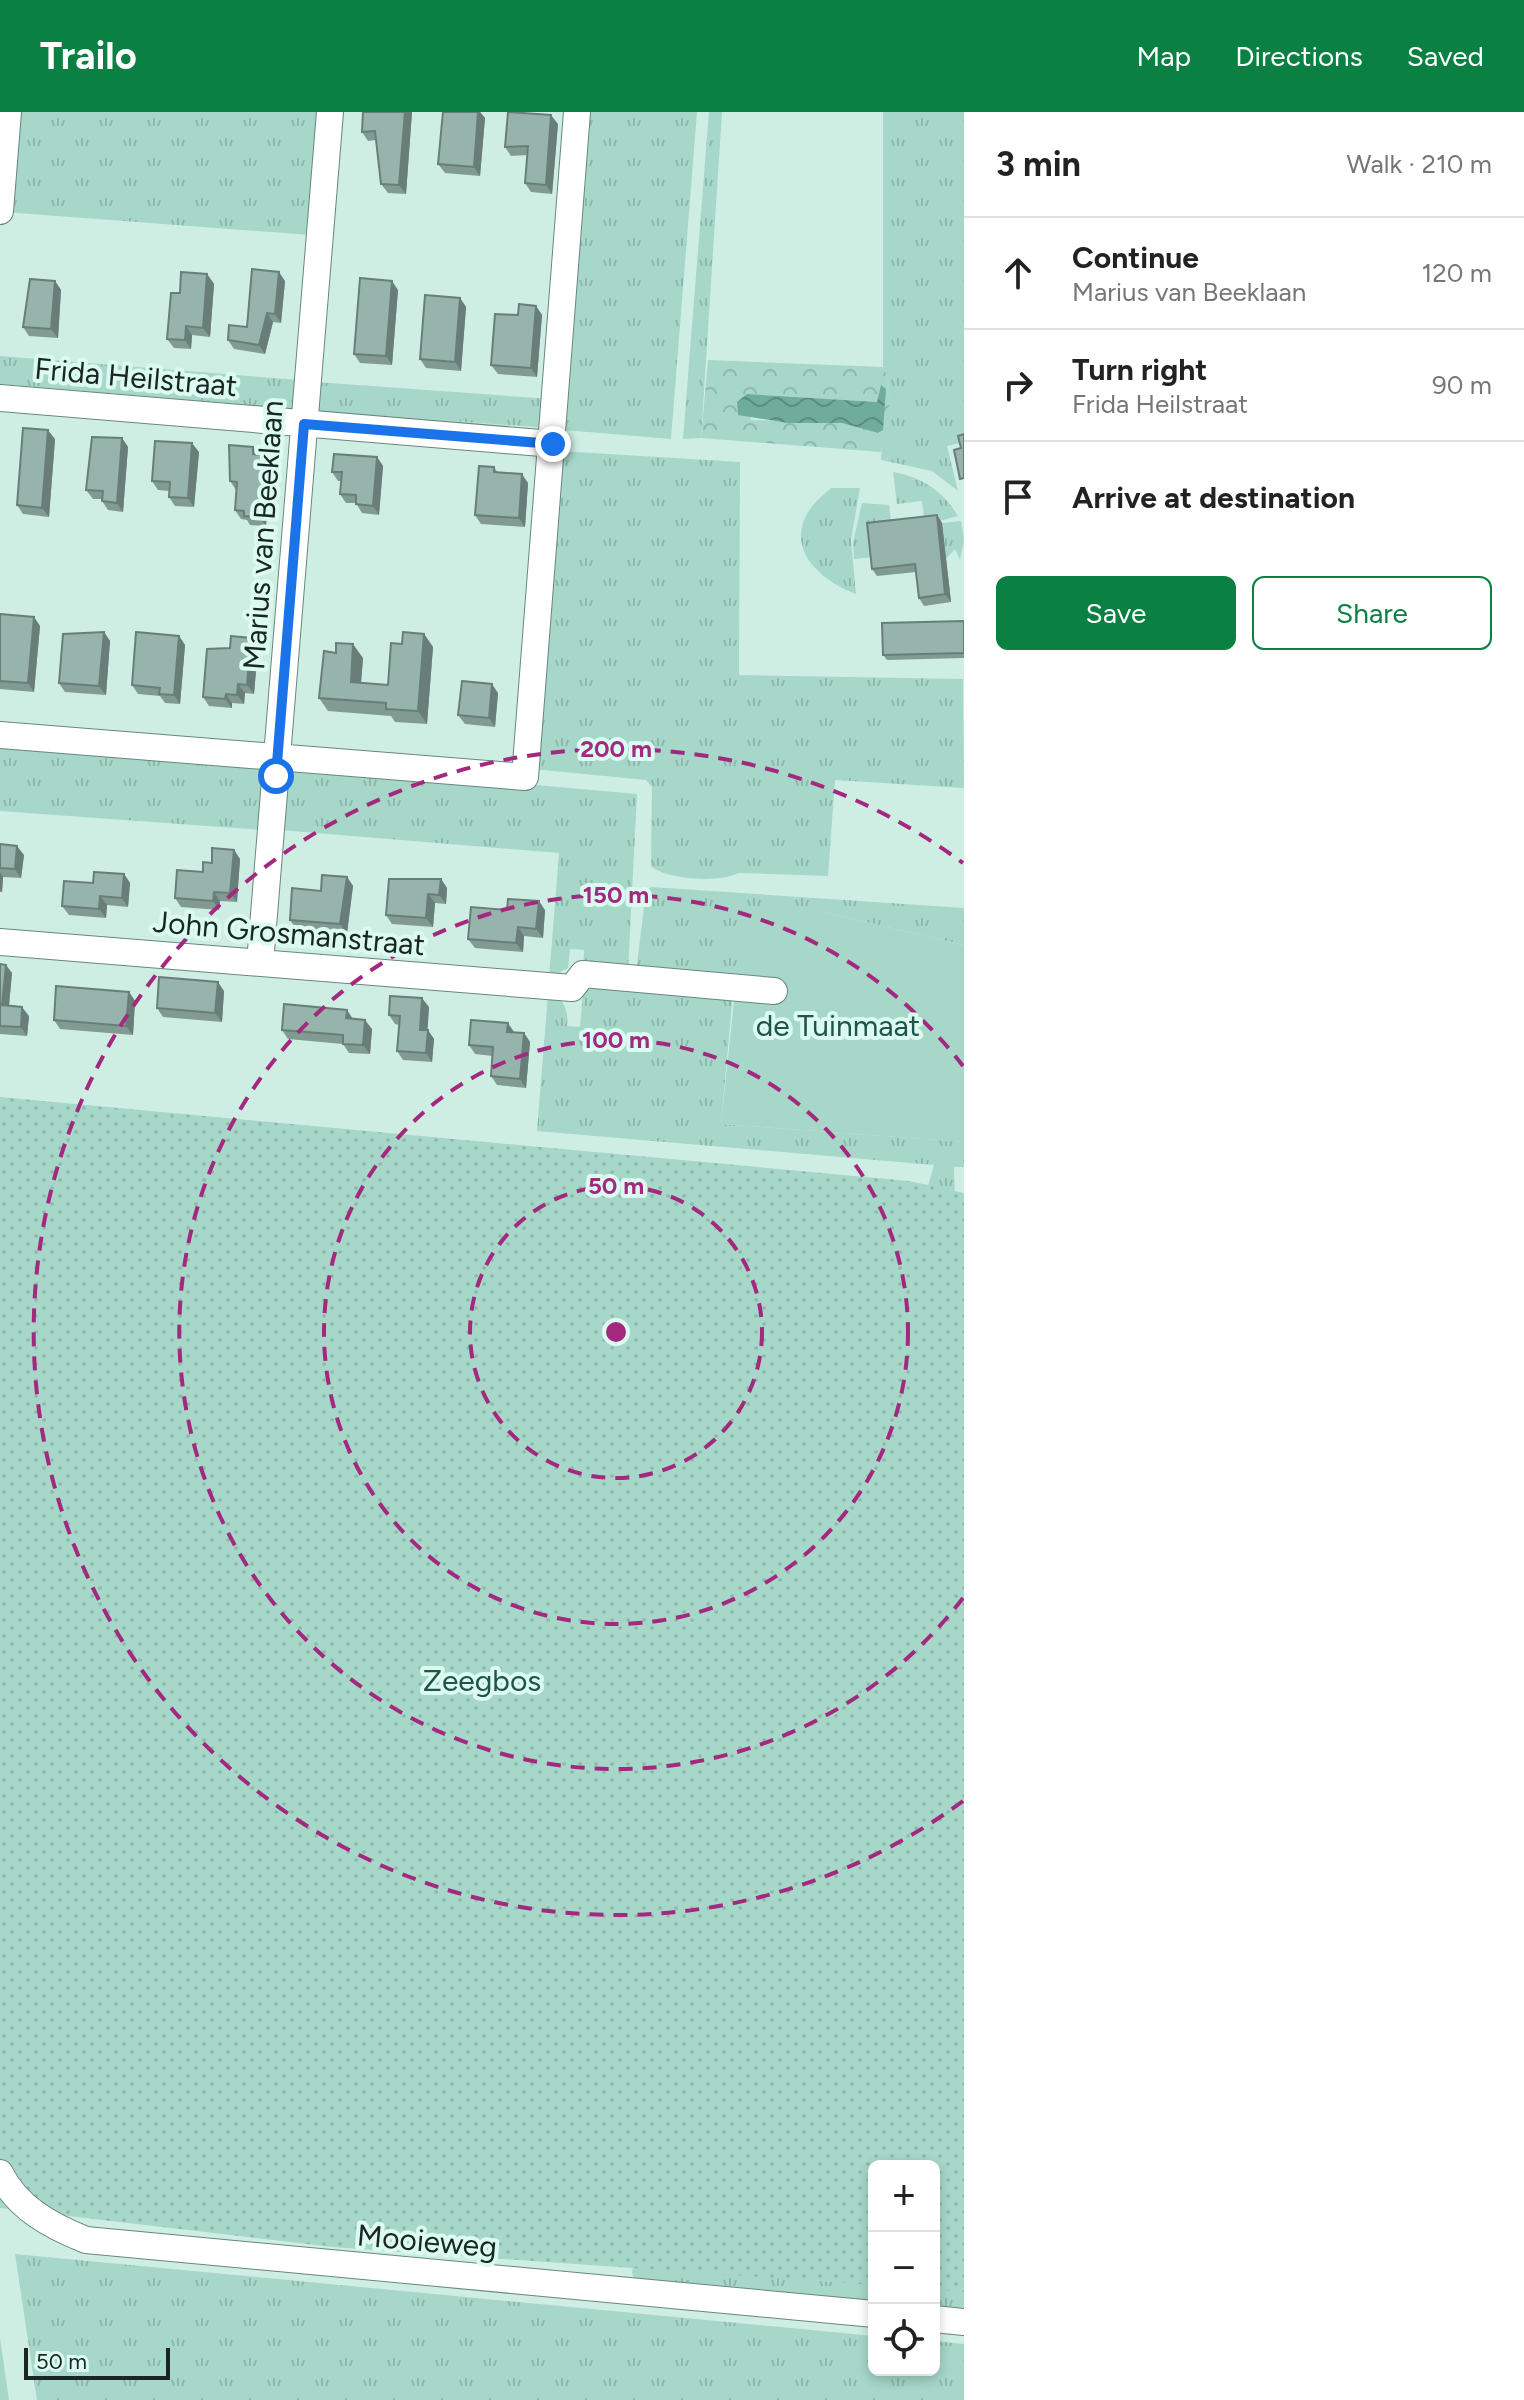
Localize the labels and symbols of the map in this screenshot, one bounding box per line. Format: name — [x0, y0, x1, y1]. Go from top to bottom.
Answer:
street label: Frida Heilstraat — [33, 350, 239, 404]
street label: Marius van Beeklaan — [235, 399, 291, 671]
route end — [535, 426, 571, 462]
text: 200 m — [580, 734, 652, 763]
route start — [258, 758, 294, 794]
text: 150 m — [583, 880, 649, 909]
street label: John Grosmanstraat — [151, 903, 427, 963]
park label: de Tuinmaat — [756, 1007, 920, 1044]
text: 100 m — [582, 1025, 650, 1054]
text: 50 m — [588, 1171, 644, 1200]
centre of rings — [602, 1318, 630, 1346]
park label: Zeegbos — [423, 1662, 541, 1699]
street label: Mooieweg — [356, 2216, 498, 2266]
scale bar — [24, 2344, 170, 2380]

